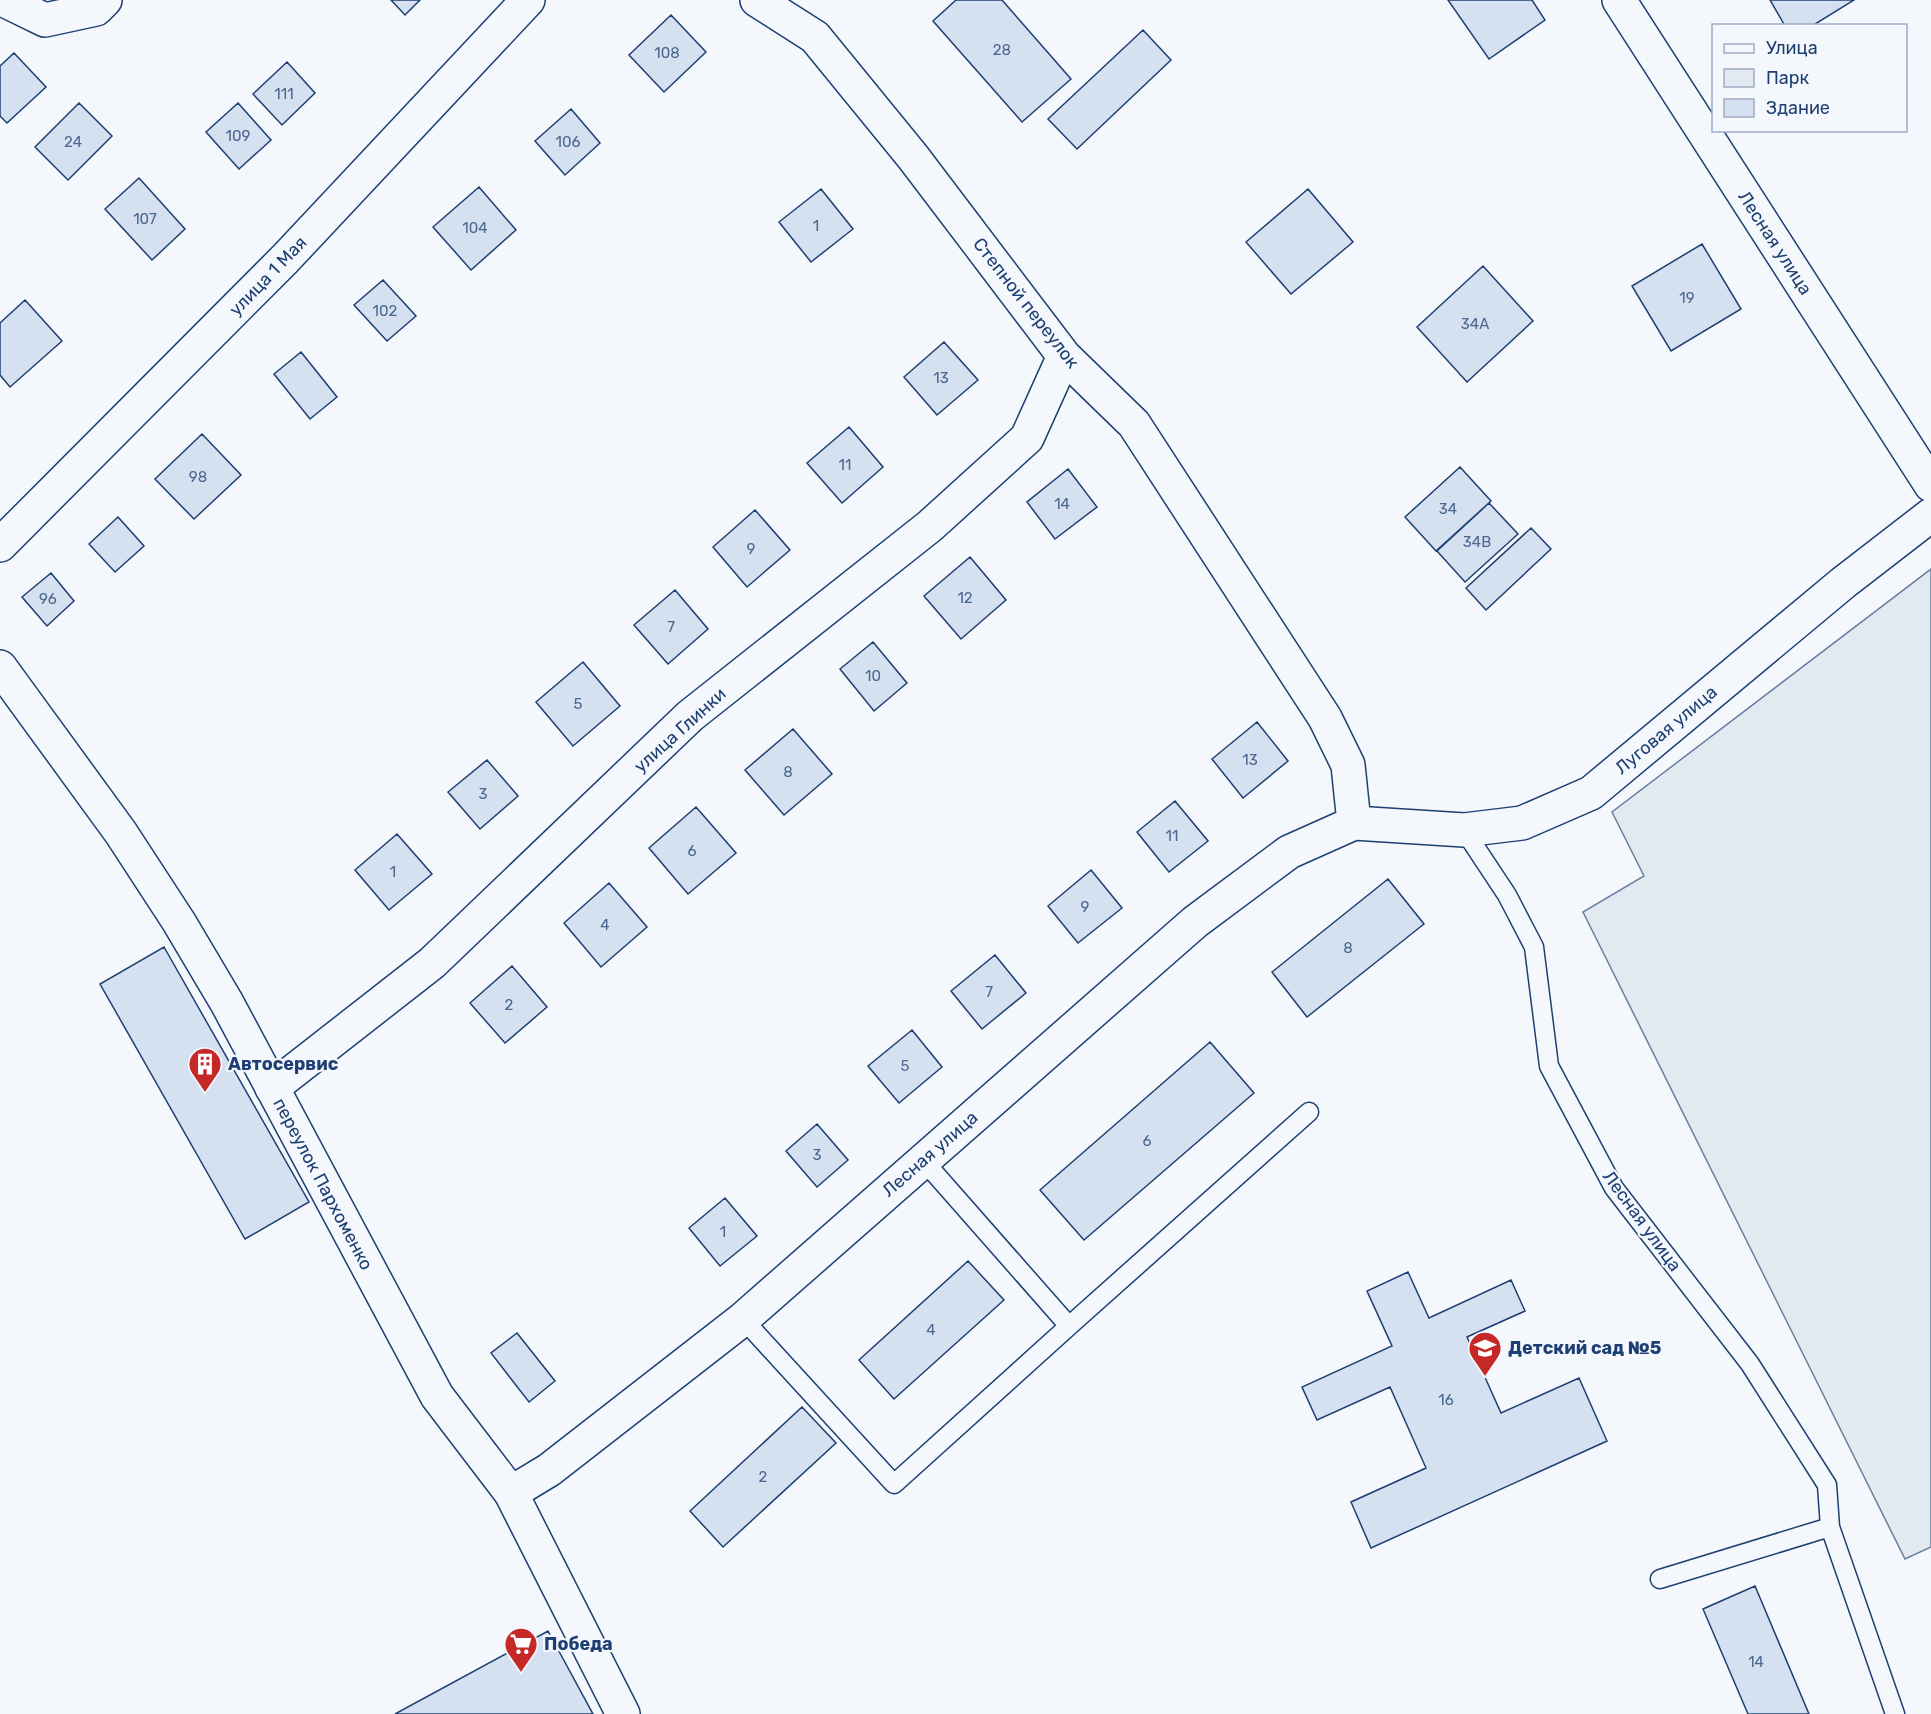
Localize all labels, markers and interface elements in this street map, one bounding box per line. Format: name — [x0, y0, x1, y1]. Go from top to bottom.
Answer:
legend — [1712, 24, 1907, 132]
text: Улица — [1766, 37, 1818, 59]
house number: 28 — [993, 41, 1011, 59]
house number: 108 — [654, 44, 680, 62]
text: Парк — [1766, 67, 1810, 89]
house number: 111 — [274, 85, 294, 103]
text: Здание — [1766, 97, 1830, 119]
house number: 109 — [226, 127, 251, 145]
house number: 24 — [64, 133, 82, 151]
house number: 106 — [556, 133, 581, 151]
street label: Лесная улица — [1733, 187, 1817, 299]
house number: 107 — [133, 210, 157, 228]
house number: 1 — [813, 217, 819, 235]
house number: 104 — [462, 219, 488, 237]
street label: улица 1 Мая — [225, 232, 311, 320]
street label: Степной переулок — [968, 233, 1084, 373]
house number: 19 — [1679, 289, 1695, 307]
house number: 102 — [373, 302, 398, 320]
house number: 34А — [1461, 315, 1489, 333]
house number: 13 — [933, 369, 949, 387]
house number: 11 — [839, 456, 851, 474]
house number: 98 — [189, 468, 207, 486]
house number: 14 — [1054, 495, 1070, 513]
house number: 34 — [1439, 500, 1457, 518]
house number: 34В — [1463, 533, 1491, 551]
house number: 9 — [747, 540, 756, 558]
house number: 12 — [957, 589, 973, 607]
house number: 96 — [39, 590, 57, 608]
house number: 7 — [667, 618, 675, 636]
house number: 10 — [865, 667, 881, 685]
street label: Луговая улица — [1610, 681, 1722, 779]
street label: улица Глинки — [629, 683, 731, 777]
house number: 5 — [574, 695, 583, 713]
house number: 13 — [1242, 751, 1258, 769]
house number: 8 — [783, 763, 793, 781]
house number: 3 — [478, 785, 488, 803]
house number: 11 — [1166, 827, 1178, 845]
house number: 6 — [687, 842, 697, 860]
house number: 1 — [390, 863, 396, 881]
house number: 9 — [1081, 898, 1090, 916]
house number: 4 — [600, 916, 610, 934]
house number: 8 — [1343, 939, 1353, 957]
house number: 7 — [985, 983, 993, 1001]
house number: 2 — [505, 996, 514, 1014]
building icon: Автосервис — [187, 1046, 223, 1093]
place label: Автосервис — [228, 1053, 339, 1075]
house number: 5 — [901, 1057, 910, 1075]
street label: переулок Пархоменко — [268, 1094, 378, 1274]
street label: Лесная улица — [878, 1106, 982, 1202]
house number: 6 — [1142, 1132, 1152, 1150]
house number: 3 — [812, 1146, 822, 1164]
street label: Лесная улица — [1598, 1166, 1686, 1276]
house number: 1 — [720, 1223, 726, 1241]
house number: 4 — [926, 1321, 936, 1339]
school or university icon: Детский сад №5 — [1467, 1330, 1503, 1377]
place label: Детский сад №5 — [1508, 1337, 1661, 1359]
house number: 16 — [1438, 1391, 1454, 1409]
house number: 2 — [759, 1468, 768, 1486]
supermarket icon: Победа — [503, 1626, 539, 1673]
place label: Победа — [544, 1633, 613, 1655]
house number: 14 — [1748, 1653, 1764, 1671]

